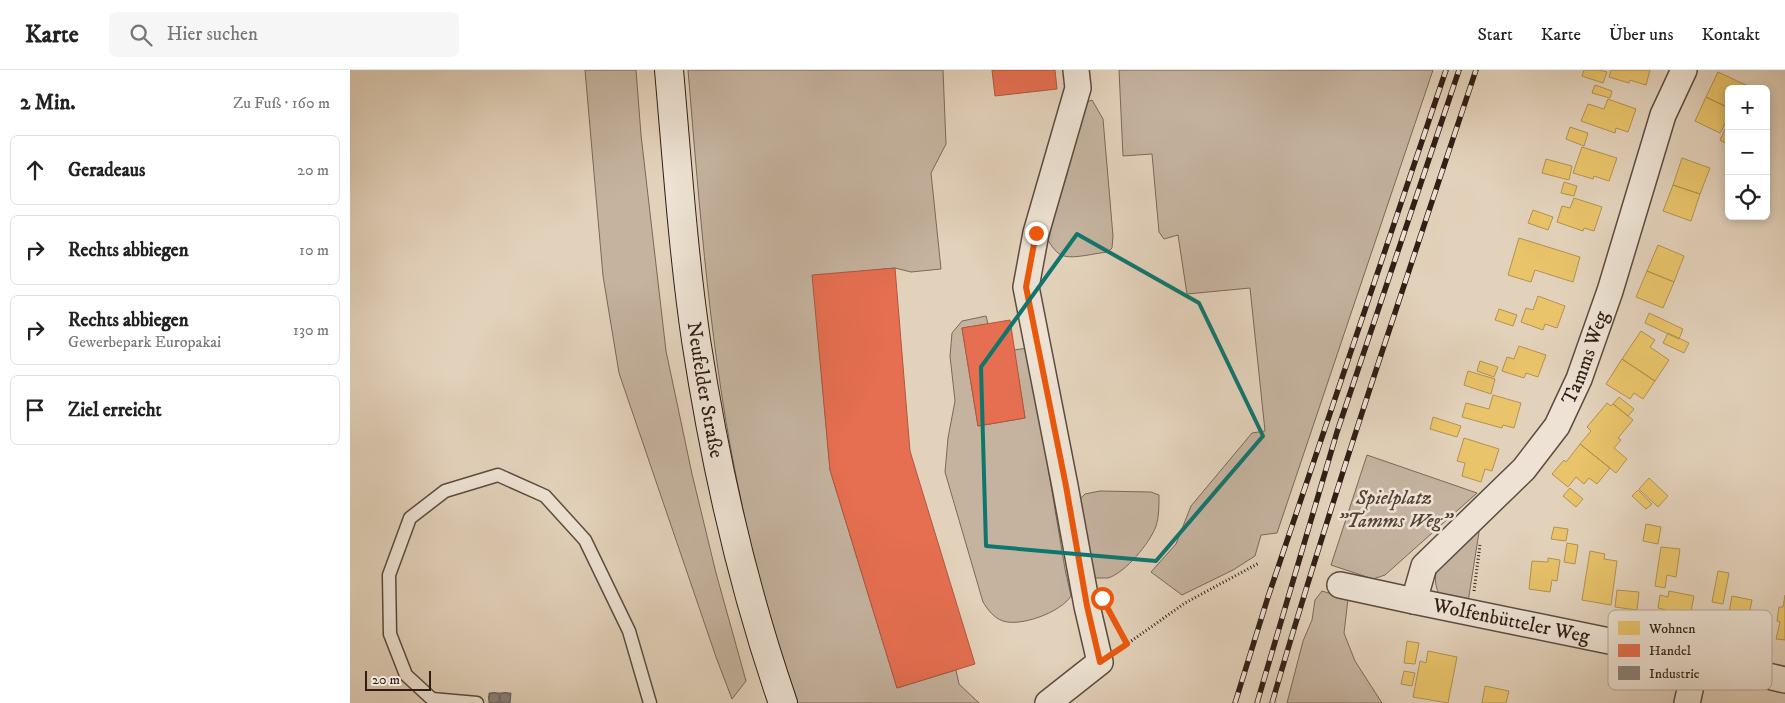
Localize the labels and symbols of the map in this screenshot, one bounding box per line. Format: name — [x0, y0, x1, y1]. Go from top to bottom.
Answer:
route end — [1025, 222, 1048, 245]
street label: Tamms Weg — [1556, 307, 1615, 409]
street label: Neufelder Straße — [681, 320, 729, 460]
park label: Spielplatz "Tamms Weg" — [1337, 486, 1455, 534]
route start — [1091, 587, 1114, 610]
street label: Wolfenbütteler Weg — [1430, 592, 1592, 649]
legend — [1608, 610, 1772, 690]
text: Wohnen — [1648, 620, 1696, 638]
text: Handel — [1649, 642, 1692, 660]
text: Industrie — [1649, 665, 1700, 683]
scale bar — [365, 668, 431, 691]

